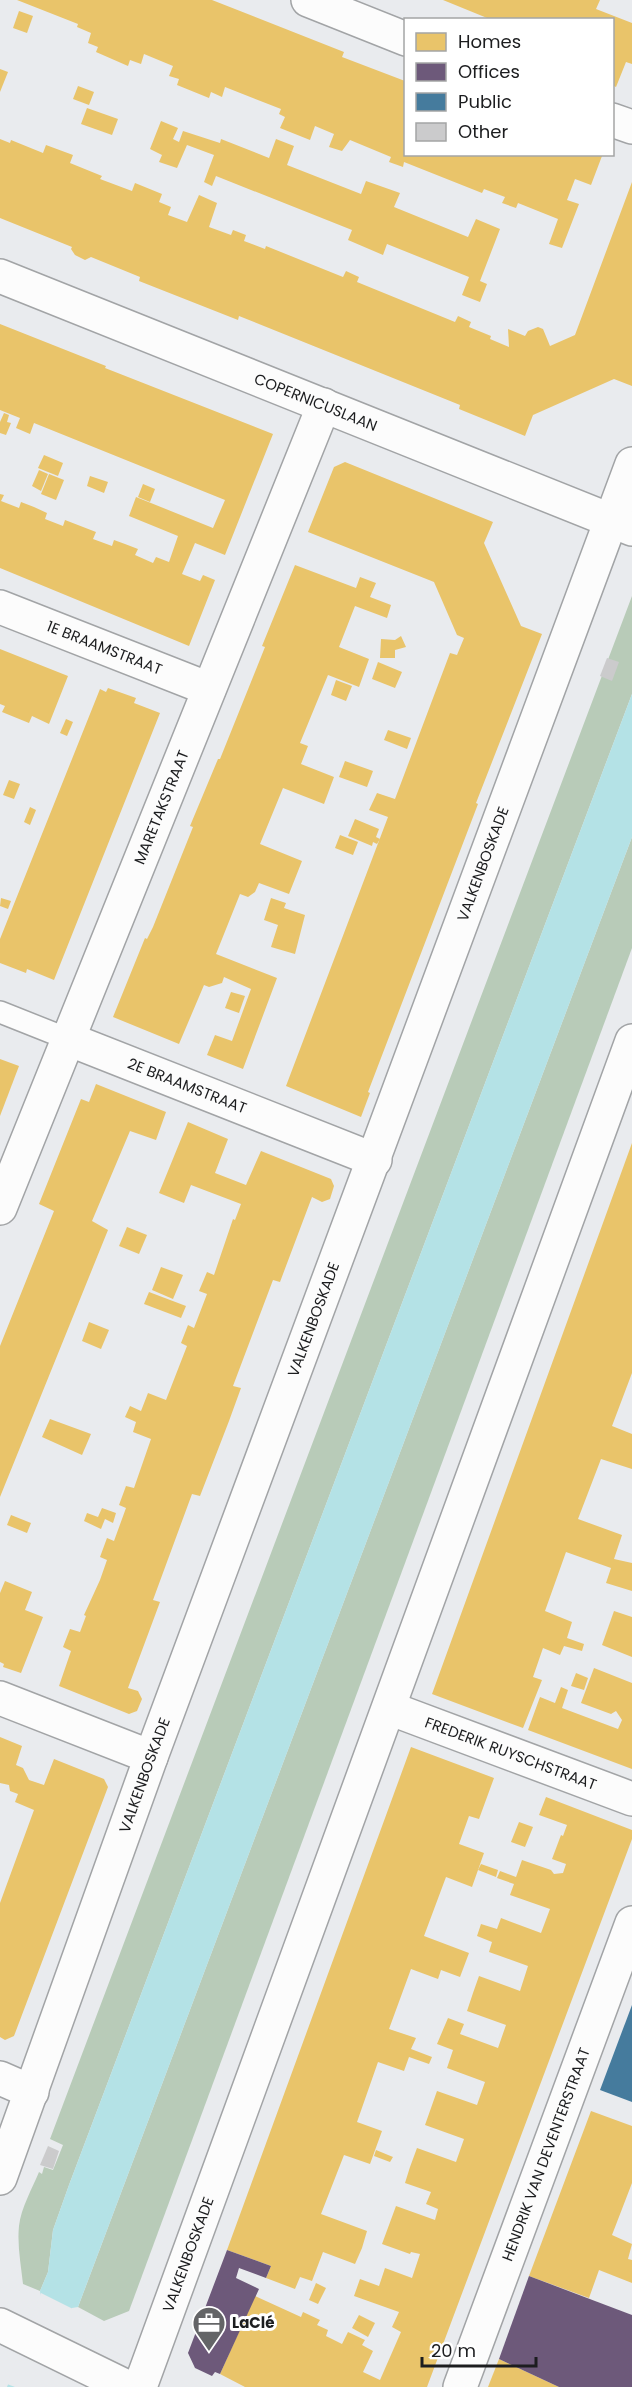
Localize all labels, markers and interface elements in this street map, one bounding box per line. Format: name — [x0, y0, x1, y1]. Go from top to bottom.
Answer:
legend — [404, 18, 614, 156]
text: Homes — [458, 29, 521, 54]
text: Offices — [458, 59, 520, 84]
text: Public — [458, 89, 512, 114]
text: Other — [458, 119, 508, 144]
street label: COPERNICUSLAAN — [251, 368, 381, 436]
street label: 1E BRAAMSTRAAT — [44, 615, 165, 680]
street label: MARETAKSTRAAT — [129, 747, 194, 867]
street label: VALKENBOSKADE — [452, 803, 514, 924]
street label: 2E BRAAMSTRAAT — [125, 1053, 250, 1118]
street label: VALKENBOSKADE — [282, 1259, 344, 1380]
street label: FREDERIK RUYSCHSTRAAT — [422, 1711, 600, 1795]
street label: VALKENBOSKADE — [114, 1714, 175, 1836]
street label: HENDRIK VAN DEVENTERSTRAAT — [497, 2045, 595, 2264]
street label: VALKENBOSKADE — [157, 2194, 219, 2315]
office icon: LaClé — [191, 2305, 227, 2352]
place label: LaClé — [232, 2312, 274, 2333]
scale bar — [422, 2330, 536, 2368]
text: 20 m — [431, 2338, 476, 2363]

